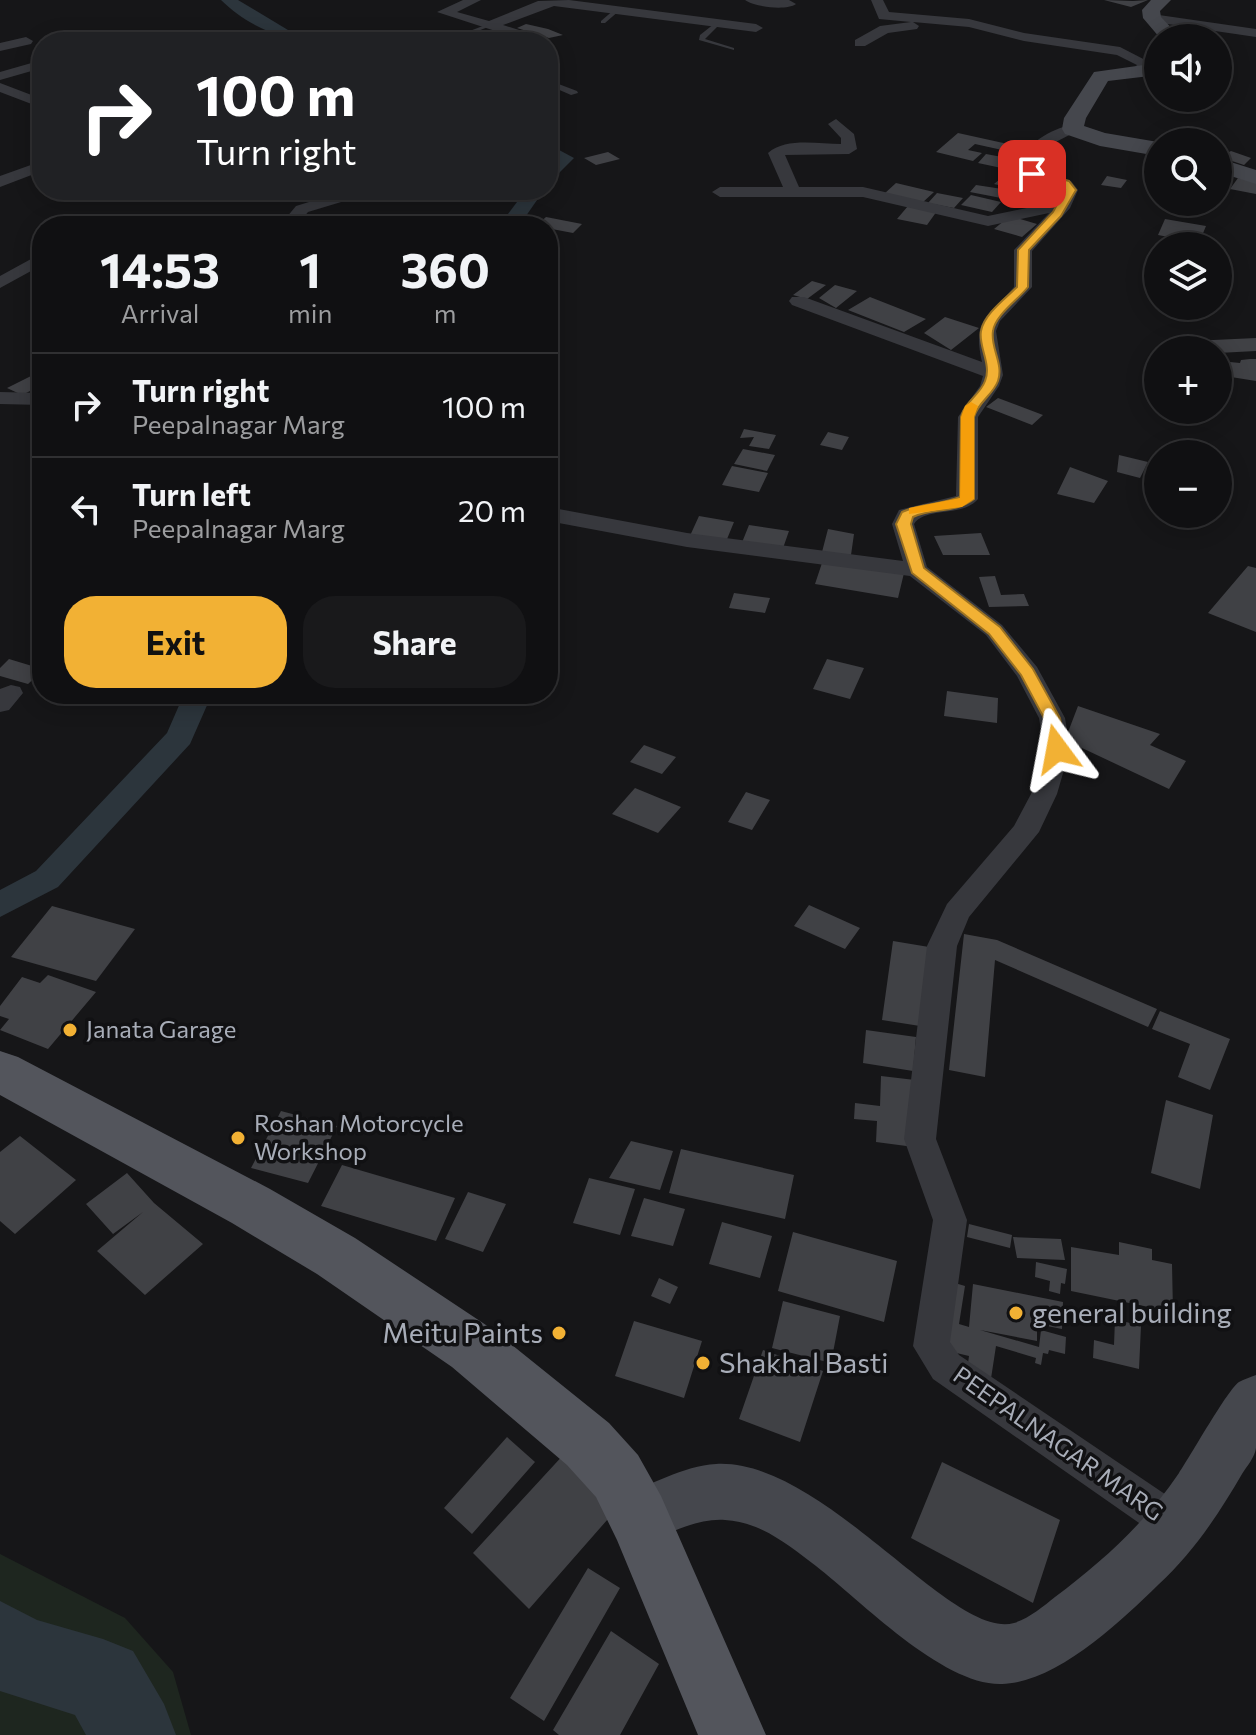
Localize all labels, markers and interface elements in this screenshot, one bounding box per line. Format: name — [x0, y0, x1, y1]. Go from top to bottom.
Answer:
map controls — [1144, 24, 1232, 528]
button: sound — [1144, 24, 1232, 112]
text: 100 m — [196, 59, 355, 128]
icon: right — [64, 64, 168, 168]
text: Turn right — [196, 128, 357, 172]
button: search — [1144, 128, 1232, 216]
pin — [998, 140, 1066, 208]
icon: arrive — [1010, 152, 1054, 196]
button: layers — [1144, 232, 1232, 320]
text: 14:53 — [100, 239, 220, 298]
text: 1 — [299, 239, 321, 298]
text: 360 — [400, 239, 490, 298]
text: Arrival — [121, 297, 199, 328]
text: min — [288, 297, 332, 328]
text: m — [434, 297, 456, 328]
button: + — [1144, 336, 1232, 424]
text: Turn right — [132, 371, 269, 408]
icon: right — [64, 383, 108, 427]
text: 100 m — [442, 387, 526, 424]
text: Peepalnagar Marg — [132, 408, 345, 439]
button: − — [1144, 440, 1232, 528]
text: Turn left — [132, 475, 251, 512]
icon: left — [64, 487, 108, 531]
text: 20 m — [458, 491, 526, 528]
text: Peepalnagar Marg — [132, 512, 345, 543]
button: Exit — [64, 596, 287, 688]
button: Share — [303, 596, 526, 688]
position arrow — [1015, 707, 1099, 791]
place label: Janata Garage — [86, 1014, 236, 1043]
marker: Janata Garage — [61, 1021, 79, 1039]
place label: Roshan Motorcycle Workshop — [254, 1108, 464, 1165]
marker: Roshan Motorcycle Workshop — [229, 1129, 247, 1147]
place label: general building — [1032, 1295, 1232, 1329]
marker: general building — [1007, 1304, 1025, 1322]
place label: Meitu Paints — [382, 1315, 543, 1349]
marker: Meitu Paints — [550, 1324, 568, 1342]
place label: Shakhal Basti — [719, 1345, 889, 1379]
marker: Shakhal Basti — [694, 1354, 712, 1372]
street label: PEEPALNAGAR MARG — [948, 1359, 1169, 1526]

